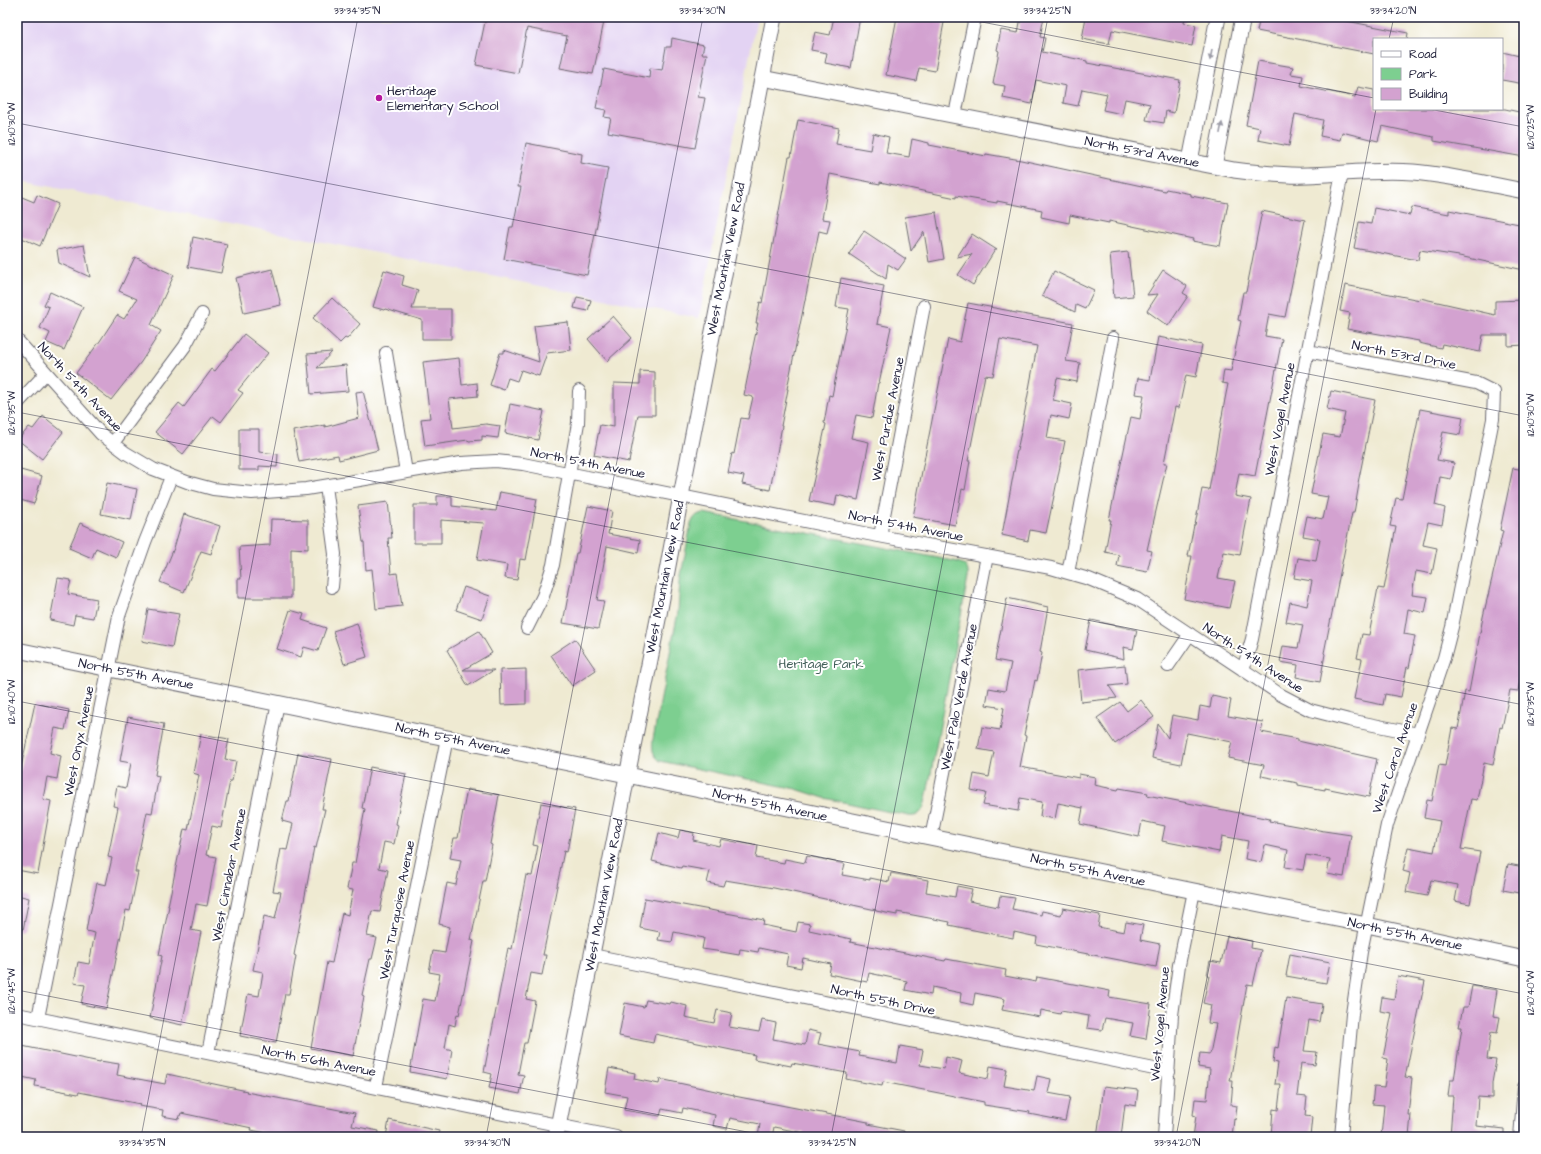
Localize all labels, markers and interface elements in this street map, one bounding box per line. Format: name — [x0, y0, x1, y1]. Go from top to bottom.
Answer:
text: 33°34'35"N — [334, 4, 380, 18]
text: 33°34'30"N — [679, 4, 725, 18]
text: 33°34'25"N — [1023, 4, 1071, 18]
text: 33°34'20"N — [1370, 4, 1416, 18]
legend — [1373, 38, 1503, 110]
text: Road — [1409, 46, 1437, 63]
one-way arrow — [1208, 49, 1214, 61]
text: Park — [1409, 66, 1437, 83]
place label: Heritage Elementary School — [387, 82, 499, 116]
text: Building — [1409, 86, 1447, 104]
marker: Heritage Elementary School — [374, 93, 384, 103]
text: 112°10'30"W — [5, 102, 19, 145]
text: 112°10'25"W — [1524, 104, 1538, 149]
one-way arrow — [1219, 122, 1225, 134]
street label: North 53rd Avenue — [1083, 132, 1201, 172]
street label: West Mountain View Road — [702, 181, 750, 337]
street label: North 53rd Drive — [1350, 336, 1458, 374]
street label: North 54th Avenue — [34, 338, 126, 436]
street label: West Purdue Avenue — [867, 355, 909, 483]
street label: West Vogel Avenue — [1260, 361, 1301, 477]
text: 112°10'35"W — [5, 391, 19, 435]
text: 112°10'30"W — [1524, 393, 1538, 436]
street label: North 54th Avenue — [529, 443, 647, 483]
street label: West Mountain View Road — [641, 499, 689, 655]
street label: North 54th Avenue — [847, 506, 965, 546]
street label: North 54th Avenue — [1199, 619, 1307, 697]
street label: West Palo Verde Avenue — [936, 622, 982, 772]
street label: North 55th Avenue — [77, 654, 195, 694]
park label: Heritage Park — [779, 655, 863, 674]
text: 112°10'40"W — [5, 679, 19, 724]
text: 112°10'35"W — [1524, 682, 1538, 726]
street label: West Onyx Avenue — [59, 684, 100, 798]
street label: West Carol Avenue — [1368, 700, 1422, 816]
street label: North 55th Avenue — [394, 718, 512, 760]
street label: North 55th Avenue — [711, 784, 829, 826]
street label: West Cinnabar Avenue — [207, 807, 251, 943]
street label: West Mountain View Road — [580, 817, 628, 973]
street label: West Turquoise Avenue — [375, 839, 419, 981]
street label: North 55th Avenue — [1029, 849, 1147, 891]
street label: North 55th Avenue — [1346, 913, 1464, 955]
street label: West Vogel Avenue — [1146, 966, 1175, 1082]
text: 112°10'45"W — [5, 968, 19, 1014]
text: 112°10'40"W — [1524, 970, 1538, 1015]
street label: North 55th Drive — [829, 980, 937, 1020]
street label: North 56th Avenue — [260, 1041, 378, 1081]
text: 33°34'35"N — [119, 1136, 165, 1150]
text: 33°34'30"N — [464, 1136, 510, 1150]
text: 33°34'25"N — [808, 1136, 856, 1150]
text: 33°34'20"N — [1154, 1136, 1200, 1150]

